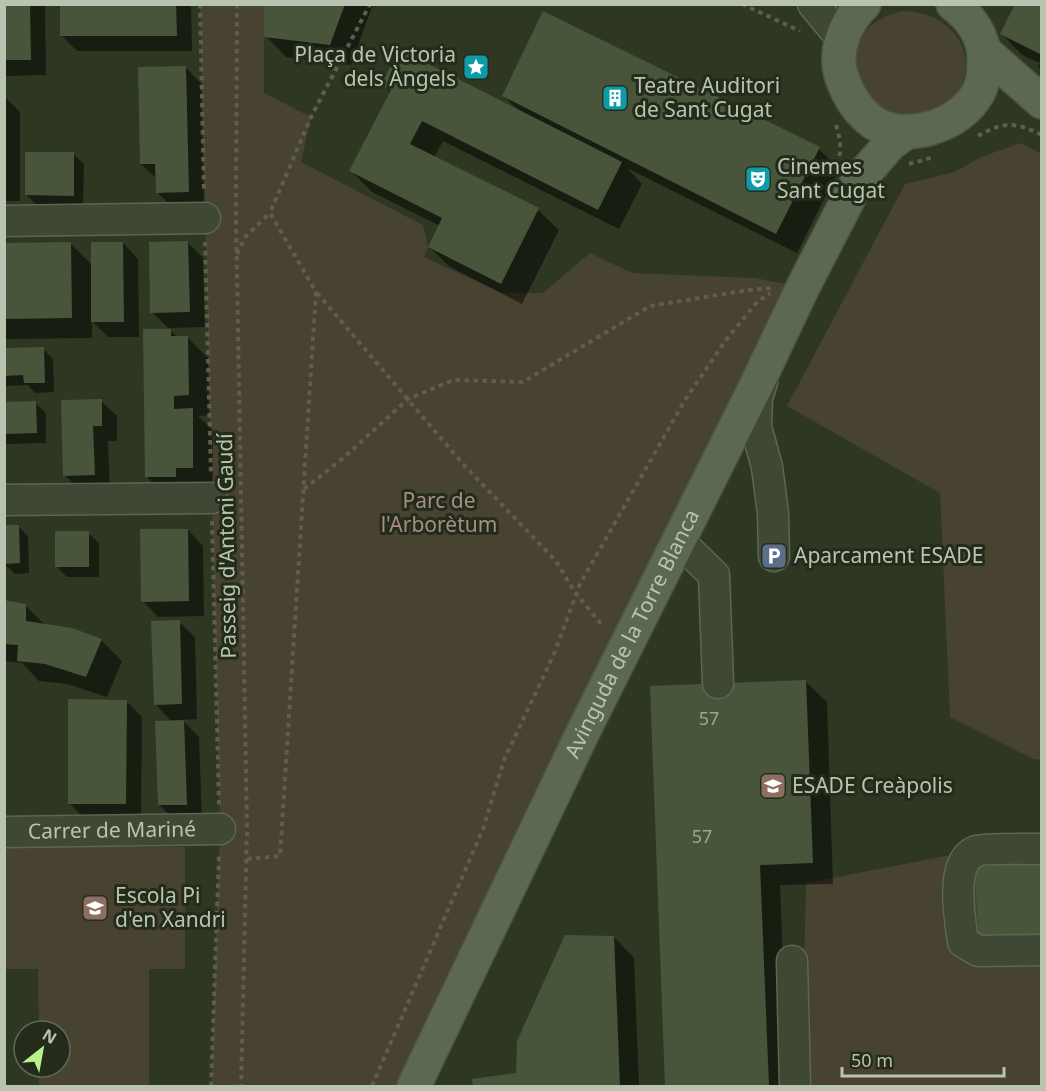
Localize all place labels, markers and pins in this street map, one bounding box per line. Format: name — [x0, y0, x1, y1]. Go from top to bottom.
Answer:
place label: Plaça de Victoria dels Àngels — [294, 40, 456, 92]
place icon: Plaça de Victoria dels Àngels — [461, 52, 491, 82]
place label: Teatre Auditori de Sant Cugat — [634, 71, 780, 123]
building icon: Teatre Auditori de Sant Cugat — [600, 83, 630, 113]
place label: Cinemes Sant Cugat — [777, 152, 885, 204]
theatre icon: Cinemes Sant Cugat — [743, 164, 773, 194]
parking icon: Aparcament ESADE — [759, 541, 789, 571]
place label: Aparcament ESADE — [794, 541, 983, 569]
school or university icon: ESADE Creàpolis — [758, 771, 788, 801]
place label: ESADE Creàpolis — [792, 771, 953, 799]
place label: Escola Pi d'en Xandri — [115, 881, 226, 933]
school or university icon: Escola Pi d'en Xandri — [80, 893, 110, 923]

